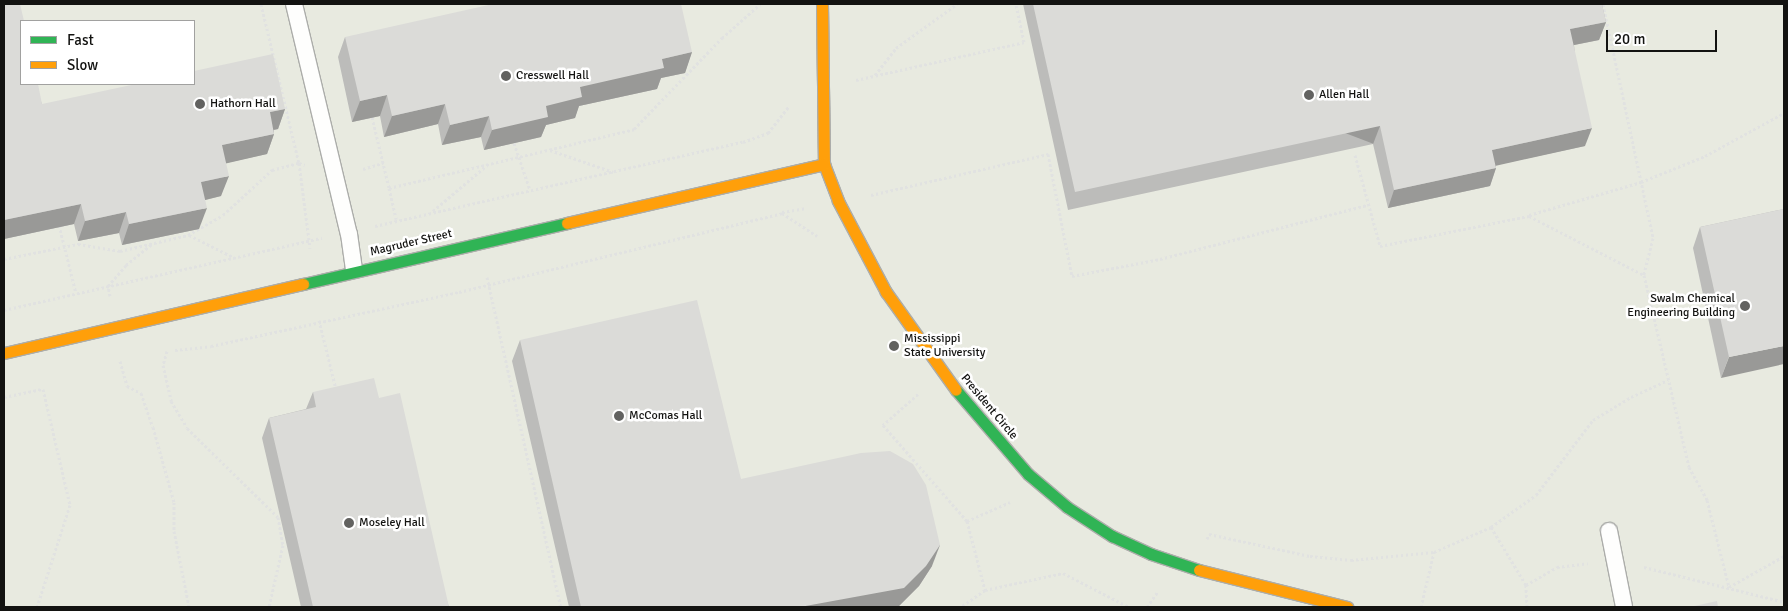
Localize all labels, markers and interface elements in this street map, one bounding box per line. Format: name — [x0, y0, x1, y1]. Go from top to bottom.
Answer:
legend — [20, 20, 195, 85]
scale bar — [1608, 20, 1719, 52]
text: 20 m — [1614, 30, 1645, 48]
text: Fast — [67, 31, 94, 49]
text: Slow — [67, 56, 98, 74]
place label: Cresswell Hall — [516, 69, 589, 83]
marker: Cresswell Hall — [500, 70, 512, 82]
place label: Allen Hall — [1319, 88, 1369, 102]
marker: Allen Hall — [1303, 89, 1315, 101]
place label: Hathorn Hall — [210, 97, 276, 111]
marker: Hathorn Hall — [194, 98, 206, 110]
street label: Magruder Street — [369, 227, 453, 259]
place label: Swalm Chemical Engineering Building — [1627, 292, 1735, 320]
marker: Swalm Chemical Engineering Building — [1739, 300, 1751, 312]
place label: Mississippi State University — [904, 332, 985, 360]
marker: Mississippi State University — [888, 340, 900, 352]
street label: President Circle — [958, 371, 1020, 443]
place label: McComas Hall — [629, 409, 702, 423]
marker: McComas Hall — [613, 410, 625, 422]
place label: Moseley Hall — [359, 516, 425, 530]
marker: Moseley Hall — [343, 517, 355, 529]

